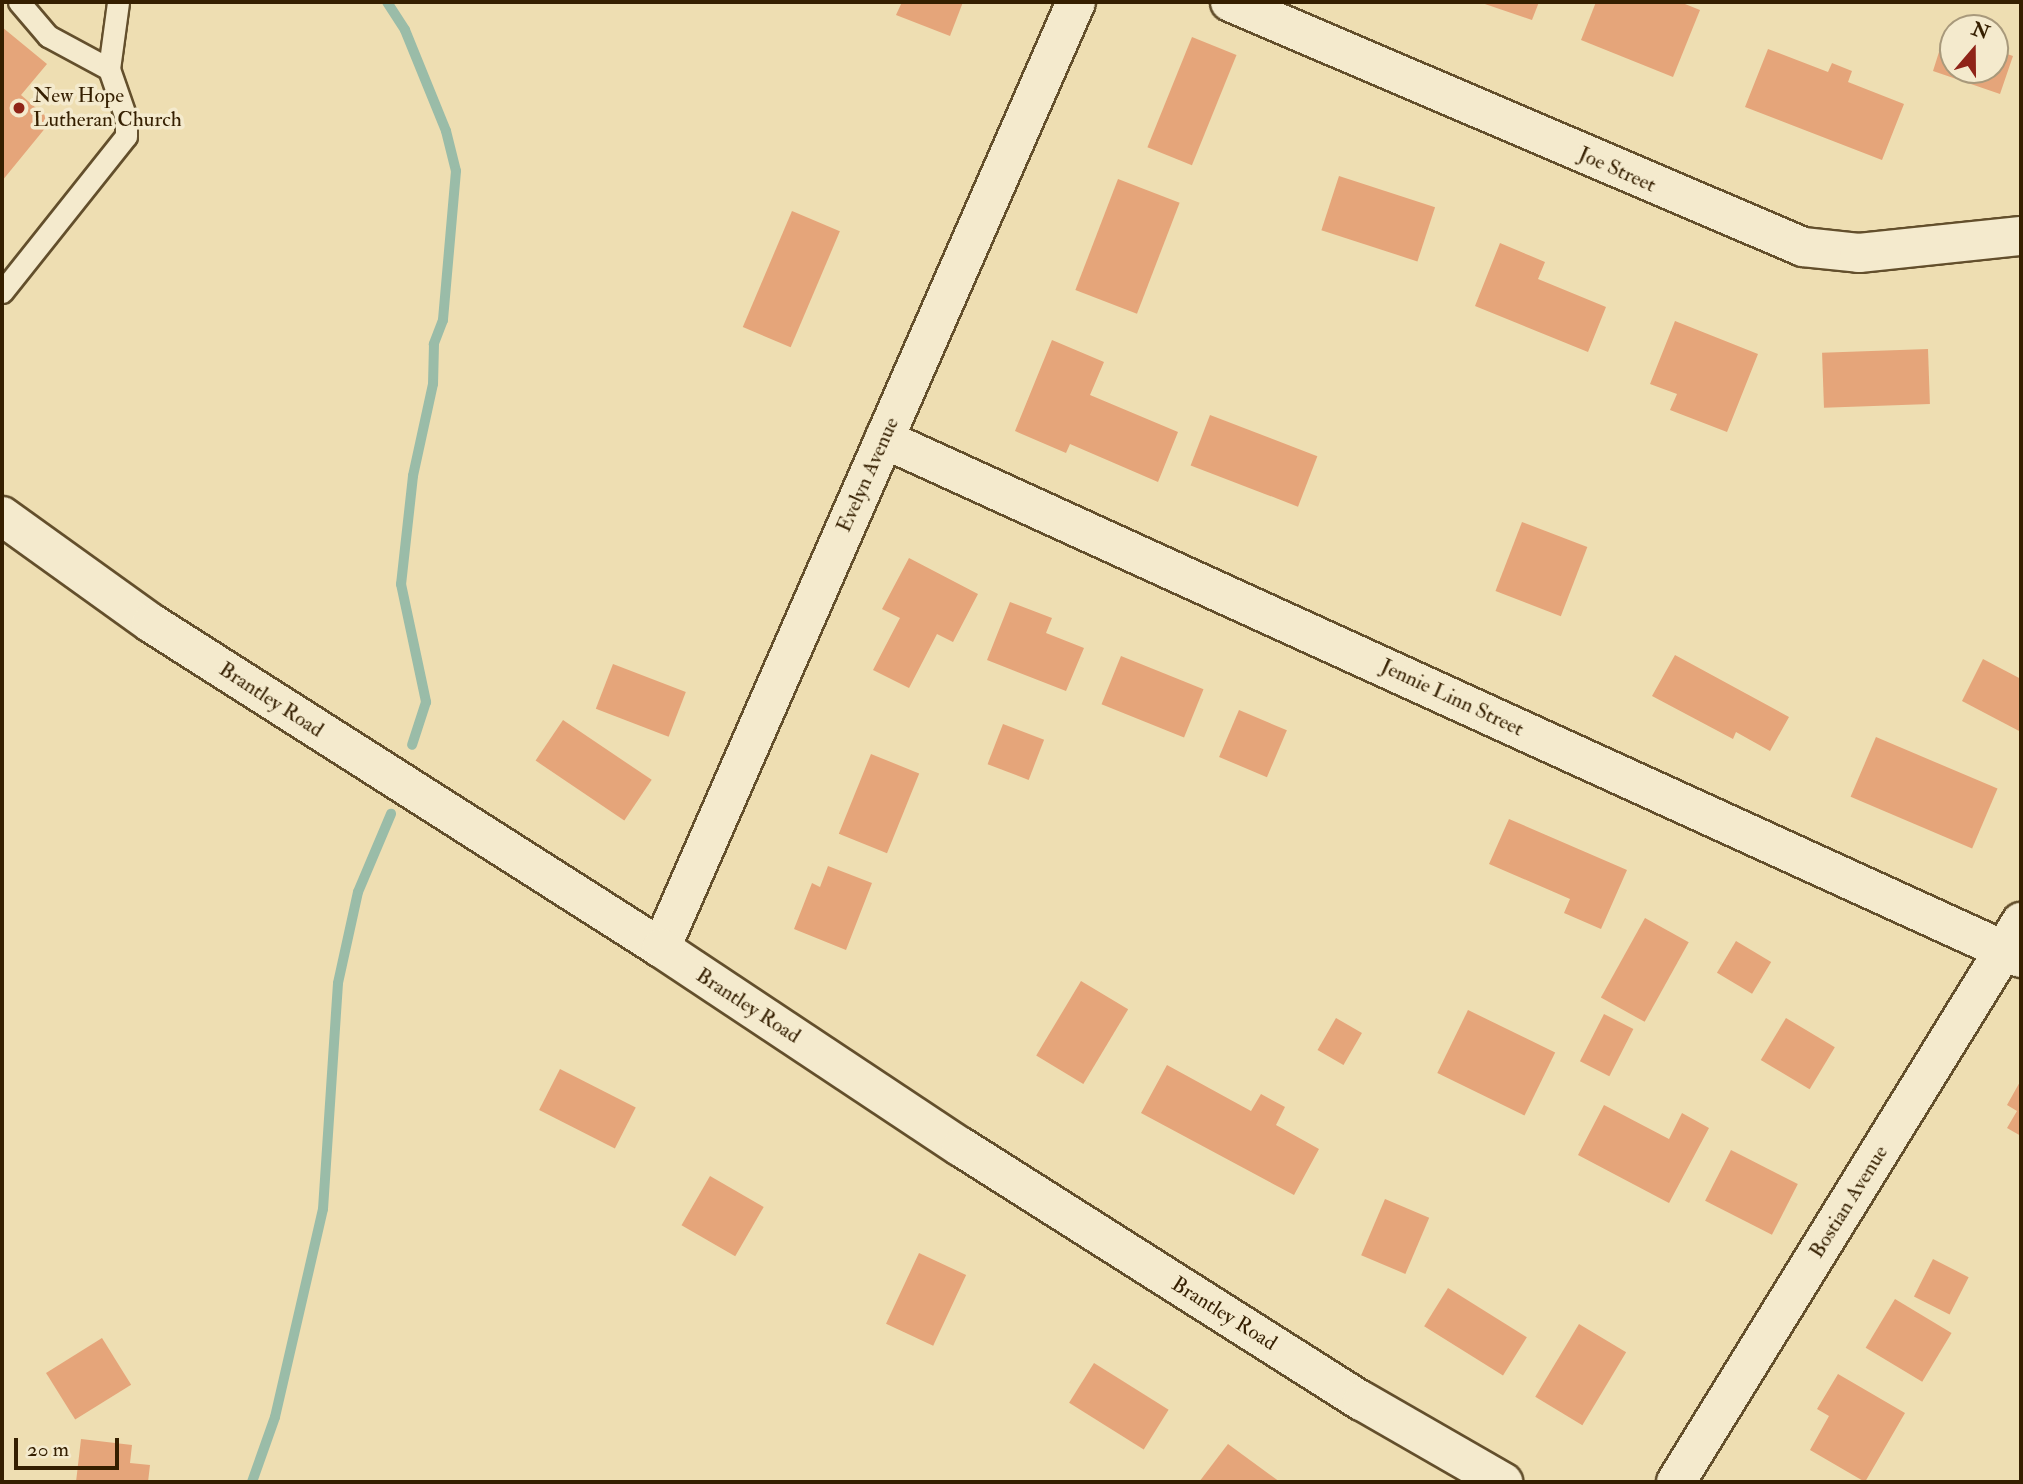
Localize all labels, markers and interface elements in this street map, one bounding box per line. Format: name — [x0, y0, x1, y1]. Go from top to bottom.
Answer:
north arrow — [1939, 14, 2009, 84]
text: N — [1968, 17, 1993, 45]
place label: New Hope Lutheran Church — [33, 83, 182, 133]
marker: New Hope Lutheran Church — [11, 100, 27, 116]
street label: Joe Street — [1574, 142, 1660, 198]
street label: Evelyn Avenue — [831, 414, 905, 536]
street label: Jennie Linn Street — [1377, 654, 1527, 742]
street label: Brantley Road — [214, 657, 328, 743]
street label: Brantley Road — [691, 963, 805, 1049]
street label: Bostian Avenue — [1804, 1141, 1894, 1263]
street label: Brantley Road — [1167, 1272, 1281, 1356]
scale bar — [18, 1424, 122, 1468]
text: 20 m — [27, 1436, 69, 1463]

